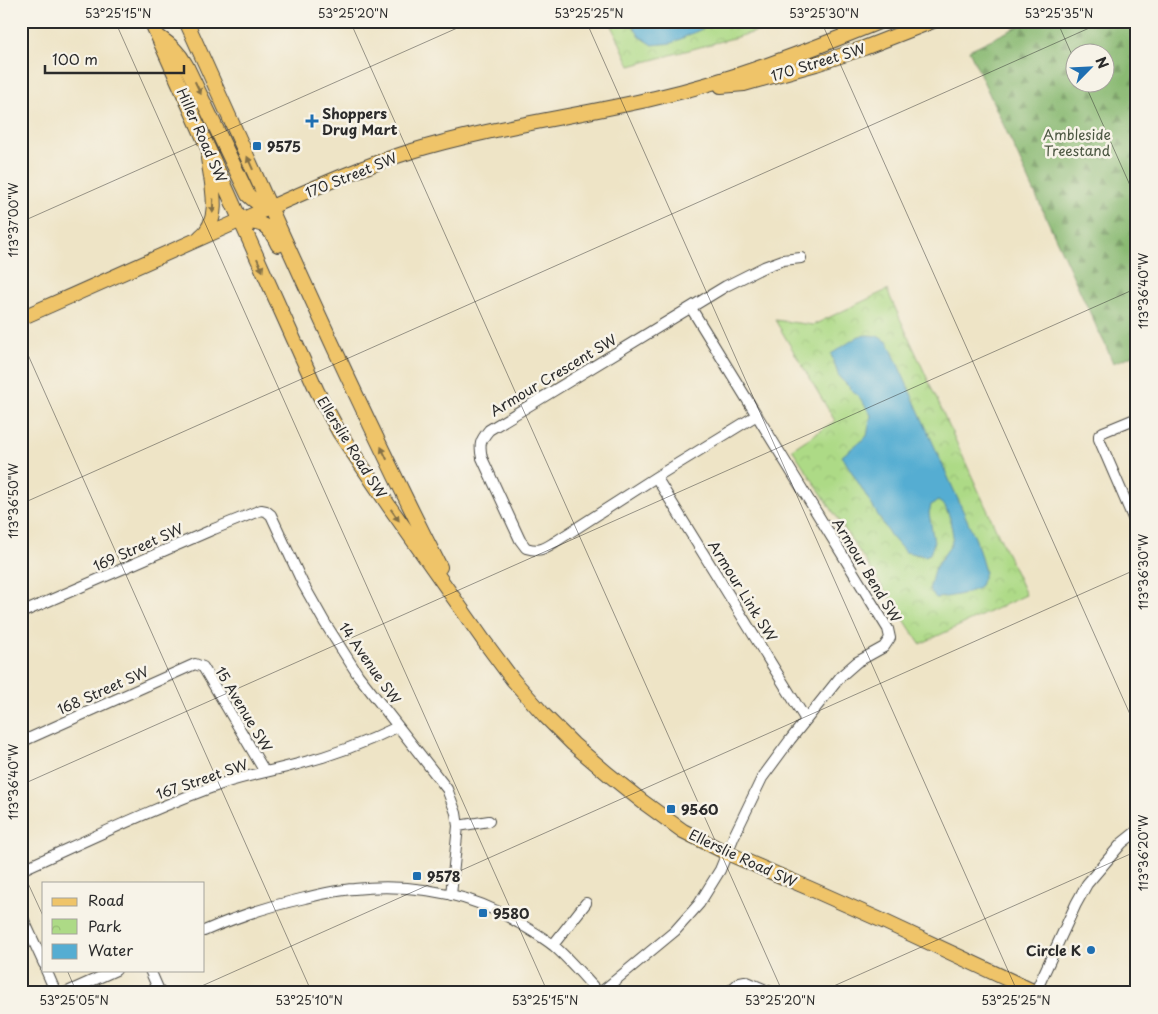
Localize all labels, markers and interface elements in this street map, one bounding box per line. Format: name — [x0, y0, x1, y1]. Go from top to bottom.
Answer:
text: 53°25'15"N — [85, 4, 151, 22]
text: 53°25'20"N — [318, 4, 388, 22]
text: 53°25'25"N — [554, 4, 624, 22]
text: 53°25'30"N — [789, 4, 859, 22]
text: 53°25'35"N — [1025, 4, 1093, 22]
street label: 170 Street SW — [768, 38, 868, 86]
scale bar — [45, 42, 184, 74]
north arrow — [1066, 42, 1116, 92]
text: 100 m — [52, 47, 98, 70]
text: N — [1090, 53, 1114, 72]
one-way arrow — [194, 81, 202, 95]
street label: Hiller Road SW — [172, 84, 232, 186]
place label: Shoppers Drug Mart — [322, 103, 398, 140]
marker: Shoppers Drug Mart — [306, 115, 318, 127]
park label: Ambleside Treestand — [1043, 124, 1111, 161]
place label: 9575 — [267, 136, 301, 157]
marker: 9575 — [251, 140, 263, 152]
street label: 170 Street SW — [302, 147, 401, 203]
one-way arrow — [245, 156, 253, 170]
text: 113°37'00"W — [4, 182, 22, 257]
one-way arrow — [208, 198, 216, 214]
text: 113°36'40"W — [1134, 252, 1152, 329]
one-way arrow — [257, 258, 265, 272]
street label: Armour Crescent SW — [486, 329, 620, 421]
street label: Ellerslie Road SW — [312, 392, 392, 503]
one-way arrow — [380, 446, 388, 460]
text: 113°36'50"W — [4, 462, 22, 539]
one-way arrow — [390, 509, 400, 522]
street label: Armour Bend SW — [828, 514, 906, 626]
street label: 169 Street SW — [89, 518, 187, 576]
text: 113°36'30"W — [1134, 533, 1152, 610]
street label: Armour Link SW — [703, 536, 783, 646]
street label: 14 Avenue SW — [334, 618, 406, 709]
street label: 168 Street SW — [54, 660, 152, 720]
street label: 15 Avenue SW — [210, 662, 278, 756]
text: 113°36'40"W — [4, 743, 22, 820]
street label: 167 Street SW — [153, 753, 251, 805]
place label: 9560 — [681, 799, 718, 820]
marker: 9560 — [665, 803, 677, 815]
text: 113°36'20"W — [1134, 814, 1152, 891]
street label: Ellerslie Road SW — [686, 824, 801, 892]
place label: 9578 — [427, 866, 461, 887]
marker: 9578 — [411, 870, 423, 882]
legend — [42, 882, 205, 972]
text: Road — [88, 888, 124, 911]
place label: 9580 — [493, 903, 529, 924]
marker: 9580 — [477, 907, 489, 919]
text: Park — [88, 914, 122, 937]
text: Water — [88, 938, 133, 961]
place label: Circle K — [1026, 940, 1081, 961]
marker: Circle K — [1085, 944, 1097, 956]
text: 53°25'05"N — [39, 991, 109, 1009]
text: 53°25'10"N — [275, 991, 343, 1009]
text: 53°25'15"N — [512, 991, 578, 1009]
text: 53°25'20"N — [745, 991, 815, 1009]
text: 53°25'25"N — [981, 991, 1051, 1009]

